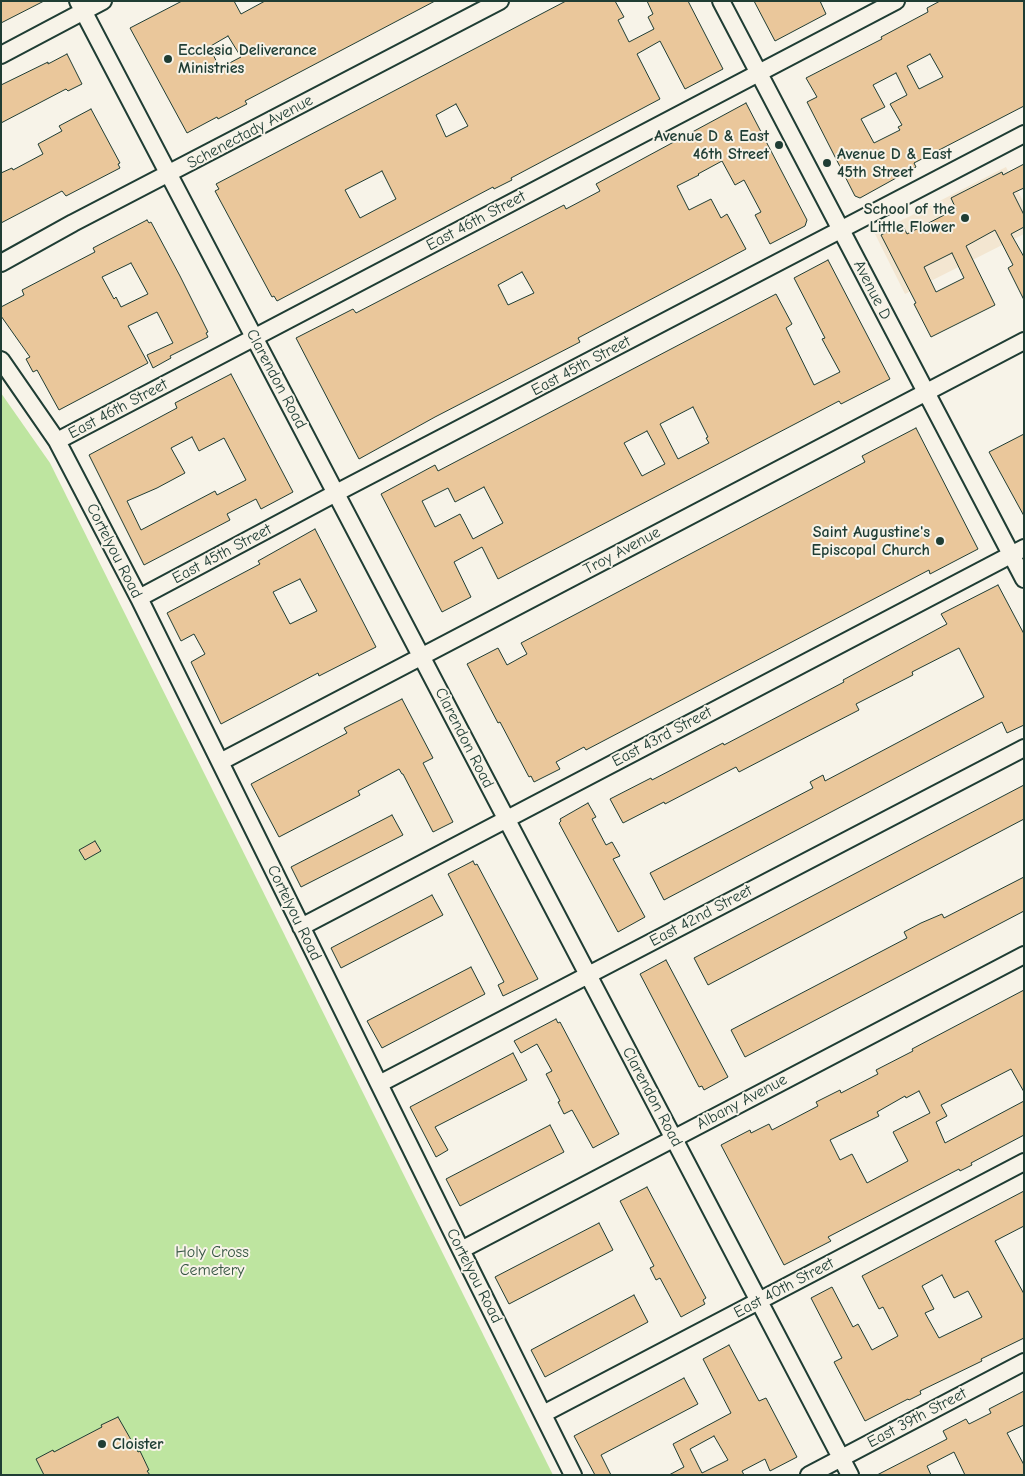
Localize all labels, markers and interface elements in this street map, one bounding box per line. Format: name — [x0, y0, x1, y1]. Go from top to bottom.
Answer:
place label: Ecclesia Deliverance Ministries — [178, 40, 317, 78]
marker: Ecclesia Deliverance Ministries — [162, 53, 174, 65]
street label: Schenectady Avenue — [184, 91, 316, 173]
place label: Avenue D & East 46th Street — [654, 126, 769, 164]
marker: Avenue D & East 46th Street — [773, 139, 785, 151]
place label: Avenue D & East 45th Street — [837, 144, 952, 182]
marker: Avenue D & East 45th Street — [821, 157, 833, 169]
street label: East 46th Street — [423, 187, 529, 255]
place label: School of the Little Flower — [864, 199, 955, 237]
marker: School of the Little Flower — [959, 212, 971, 224]
street label: Avenue D — [849, 257, 895, 323]
street label: Clarendon Road — [242, 326, 310, 432]
street label: East 45th Street — [528, 332, 634, 400]
street label: East 46th Street — [65, 375, 171, 443]
street label: Cortelyou Road — [82, 500, 146, 602]
street label: East 45th Street — [169, 520, 275, 588]
place label: Saint Augustine's Episcopal Church — [811, 522, 930, 560]
street label: Troy Avenue — [580, 523, 664, 579]
marker: Saint Augustine's Episcopal Church — [934, 535, 946, 547]
street label: Clarendon Road — [430, 685, 498, 791]
street label: East 43rd Street — [609, 703, 715, 771]
street label: Cortelyou Road — [263, 862, 325, 964]
street label: East 42nd Street — [646, 881, 756, 951]
street label: Clarendon Road — [618, 1044, 686, 1150]
street label: Albany Avenue — [693, 1070, 791, 1134]
street label: Cortelyou Road — [442, 1225, 506, 1327]
park label: Holy Cross Cemetery — [175, 1242, 249, 1280]
street label: East 40th Street — [731, 1254, 837, 1322]
street label: East 39th Street — [864, 1384, 970, 1452]
place label: Cloister — [112, 1434, 164, 1454]
marker: Cloister — [96, 1438, 108, 1450]

